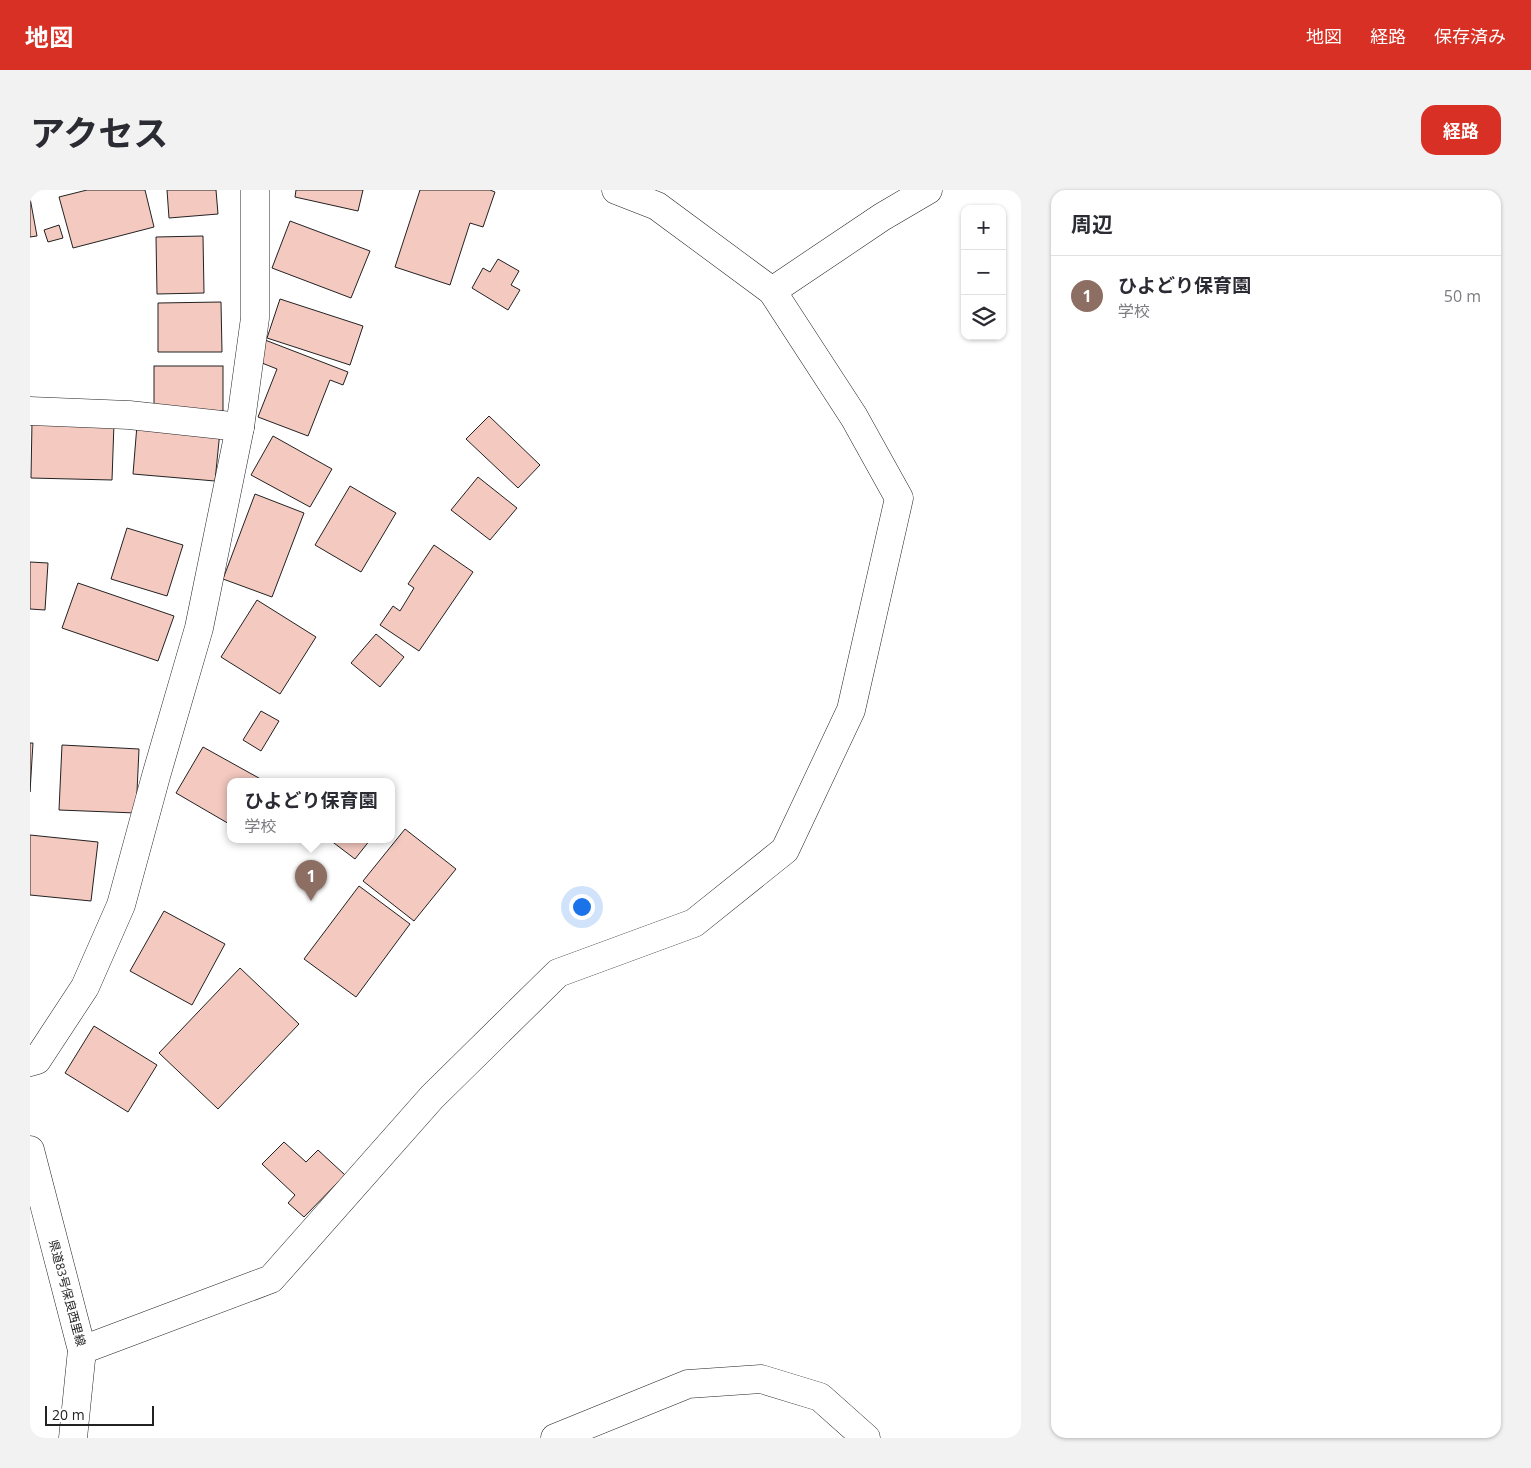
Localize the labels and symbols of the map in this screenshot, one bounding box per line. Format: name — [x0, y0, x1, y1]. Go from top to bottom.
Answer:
pin: 1 — [295, 860, 327, 901]
your location — [569, 894, 595, 920]
street label: 県道83号保良西里線 — [45, 1238, 90, 1348]
scale bar — [45, 1403, 154, 1426]

